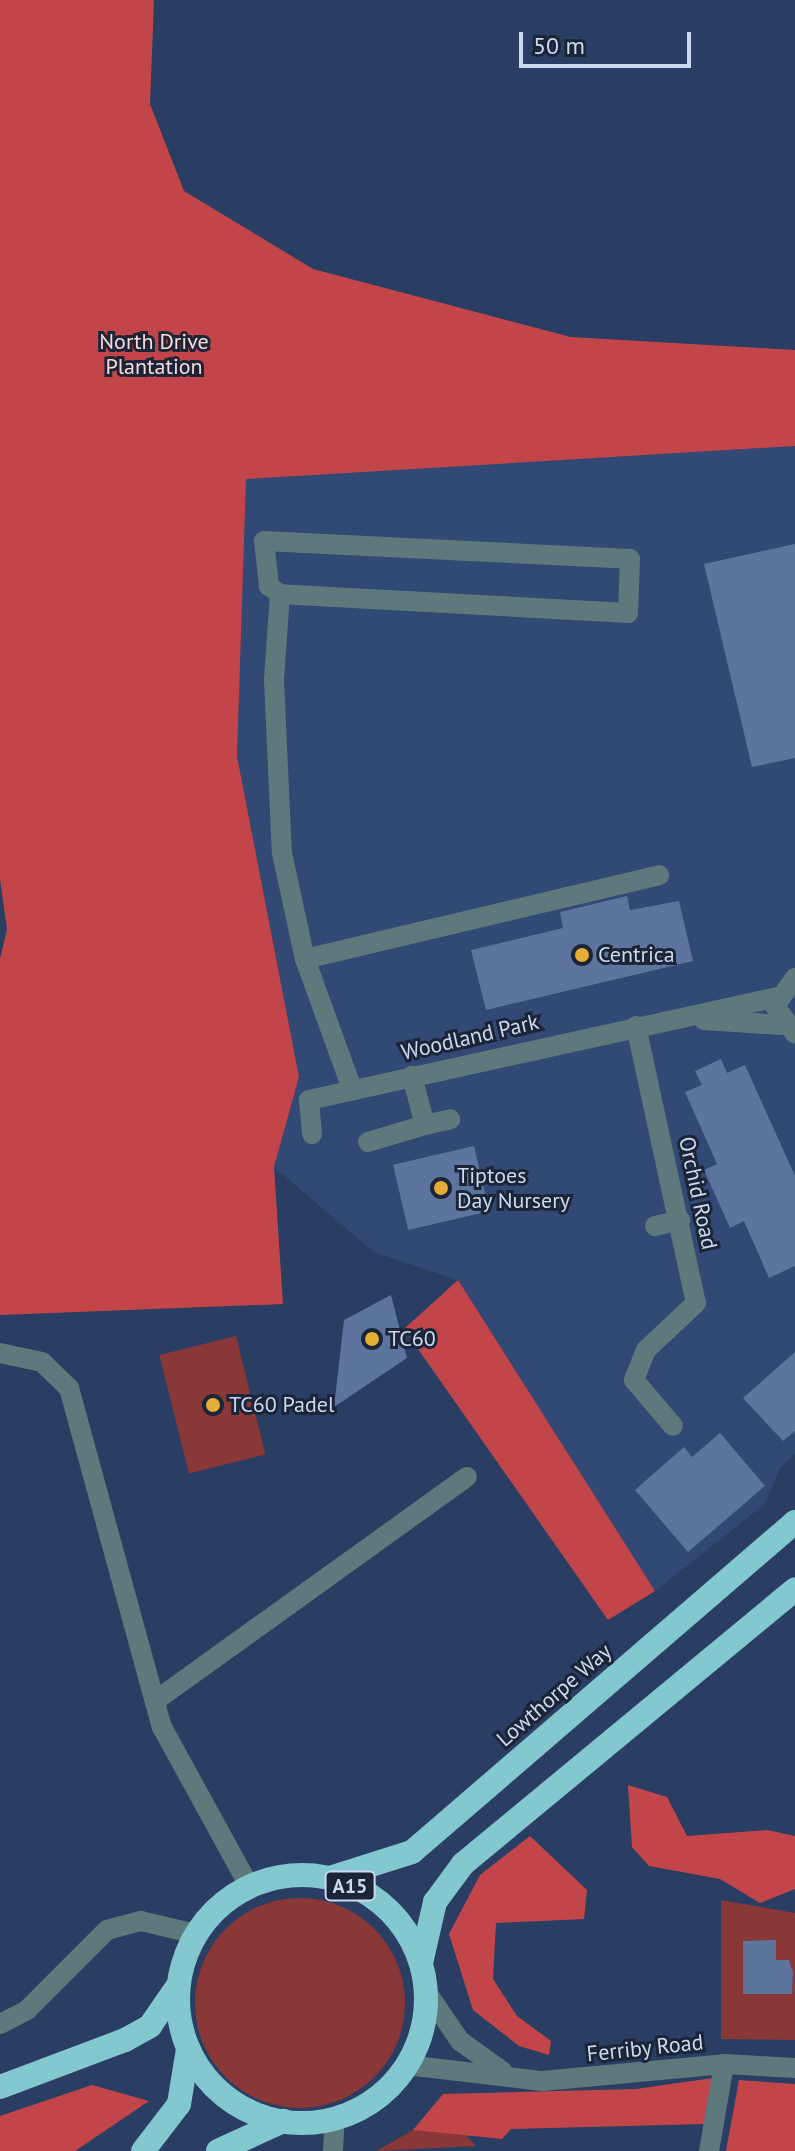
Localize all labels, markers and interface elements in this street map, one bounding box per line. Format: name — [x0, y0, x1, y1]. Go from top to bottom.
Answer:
scale bar — [523, 16, 695, 66]
text: 50 m — [533, 30, 585, 61]
park label: North Drive Plantation — [99, 328, 209, 380]
place label: Centrica — [598, 942, 675, 968]
marker: Centrica — [573, 946, 591, 964]
street label: Woodland Park — [399, 1008, 541, 1066]
street label: Orchid Road — [673, 1134, 723, 1252]
place label: Tiptoes Day Nursery — [457, 1162, 571, 1214]
marker: Tiptoes Day Nursery — [432, 1179, 450, 1197]
place label: TC60 — [388, 1326, 436, 1352]
marker: TC60 — [363, 1330, 381, 1348]
place label: TC60 Padel — [229, 1392, 334, 1418]
marker: TC60 Padel — [204, 1396, 222, 1414]
street label: Lowthorpe Way — [491, 1638, 617, 1752]
road number: A15 — [324, 1870, 376, 1902]
street label: Ferriby Road — [585, 2029, 705, 2067]

